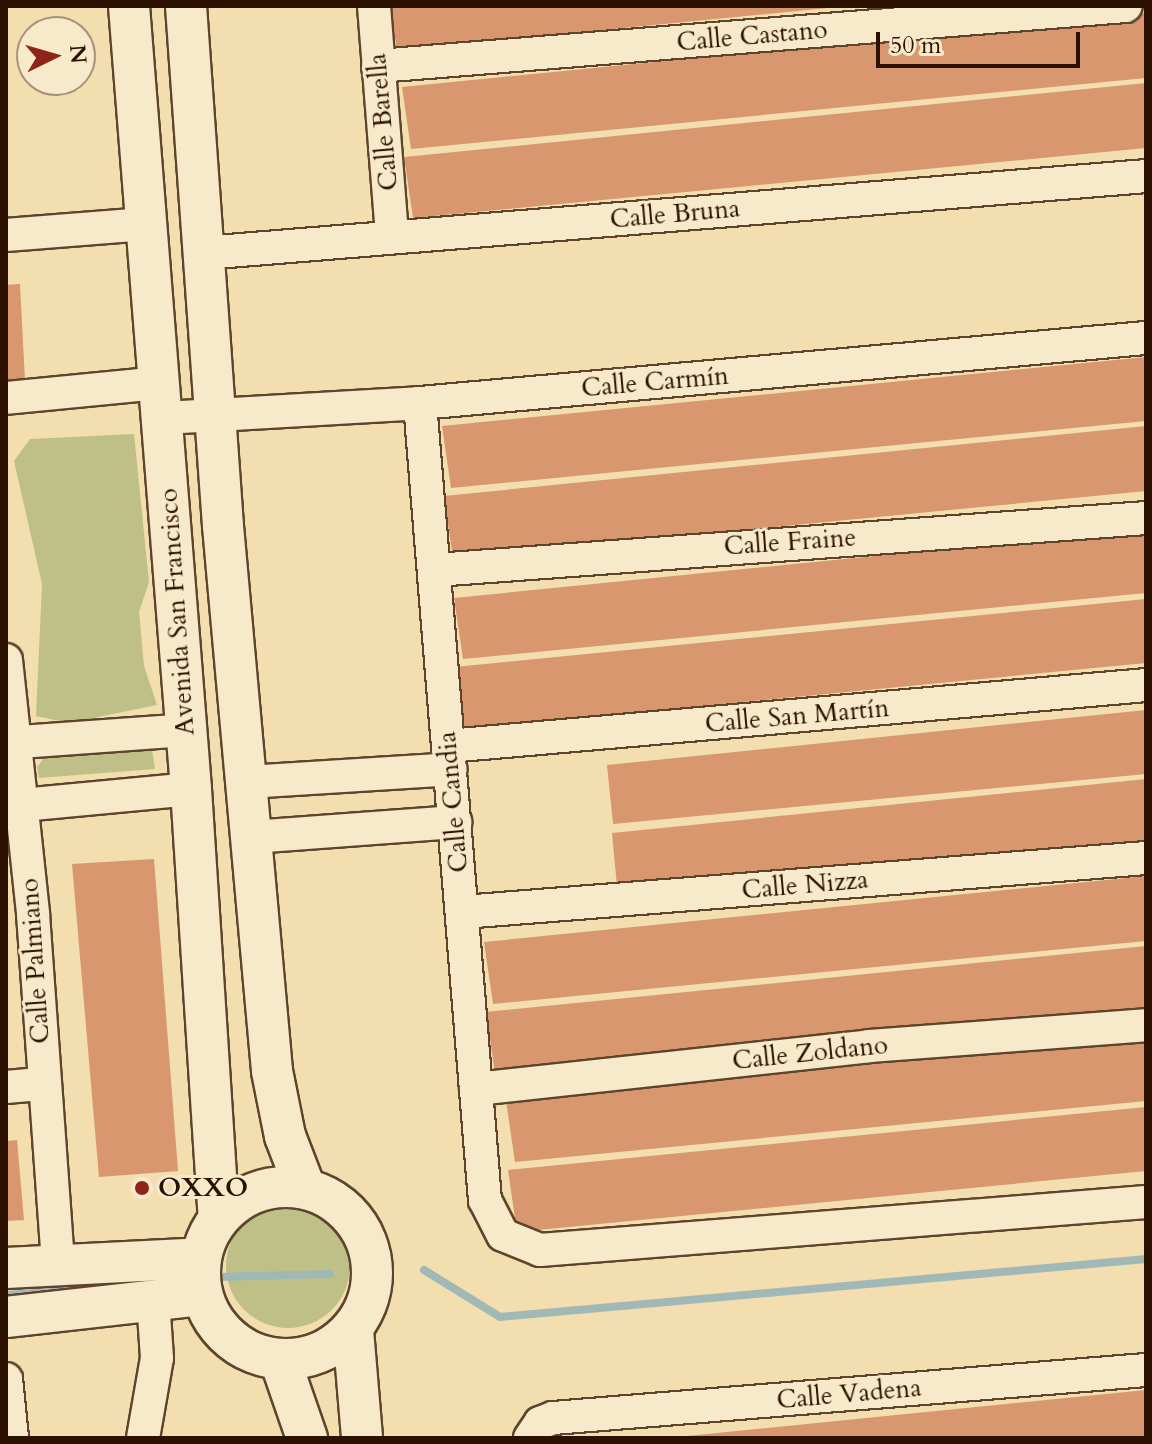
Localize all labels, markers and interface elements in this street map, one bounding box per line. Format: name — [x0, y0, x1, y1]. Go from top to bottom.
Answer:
street label: Calle Castano — [675, 14, 829, 58]
north arrow — [16, 16, 96, 96]
scale bar — [880, 16, 1084, 66]
text: 50 m — [890, 29, 941, 62]
text: N — [62, 43, 94, 65]
street label: Calle Barella — [361, 52, 405, 192]
street label: Calle Bruna — [609, 193, 741, 235]
street label: Calle Carmín — [580, 360, 730, 404]
street label: Avenida San Francisco — [153, 487, 201, 737]
street label: Calle Fraine — [723, 522, 857, 562]
street label: Calle San Martín — [704, 692, 890, 740]
street label: Calle Candia — [431, 730, 475, 874]
street label: Calle Nizza — [740, 864, 870, 906]
street label: Calle Palmiano — [14, 877, 56, 1045]
street label: Calle Zoldano — [731, 1029, 889, 1077]
place label: OXXO — [158, 1172, 248, 1204]
marker: OXXO — [133, 1179, 151, 1197]
street label: Calle Vadena — [775, 1372, 923, 1416]

